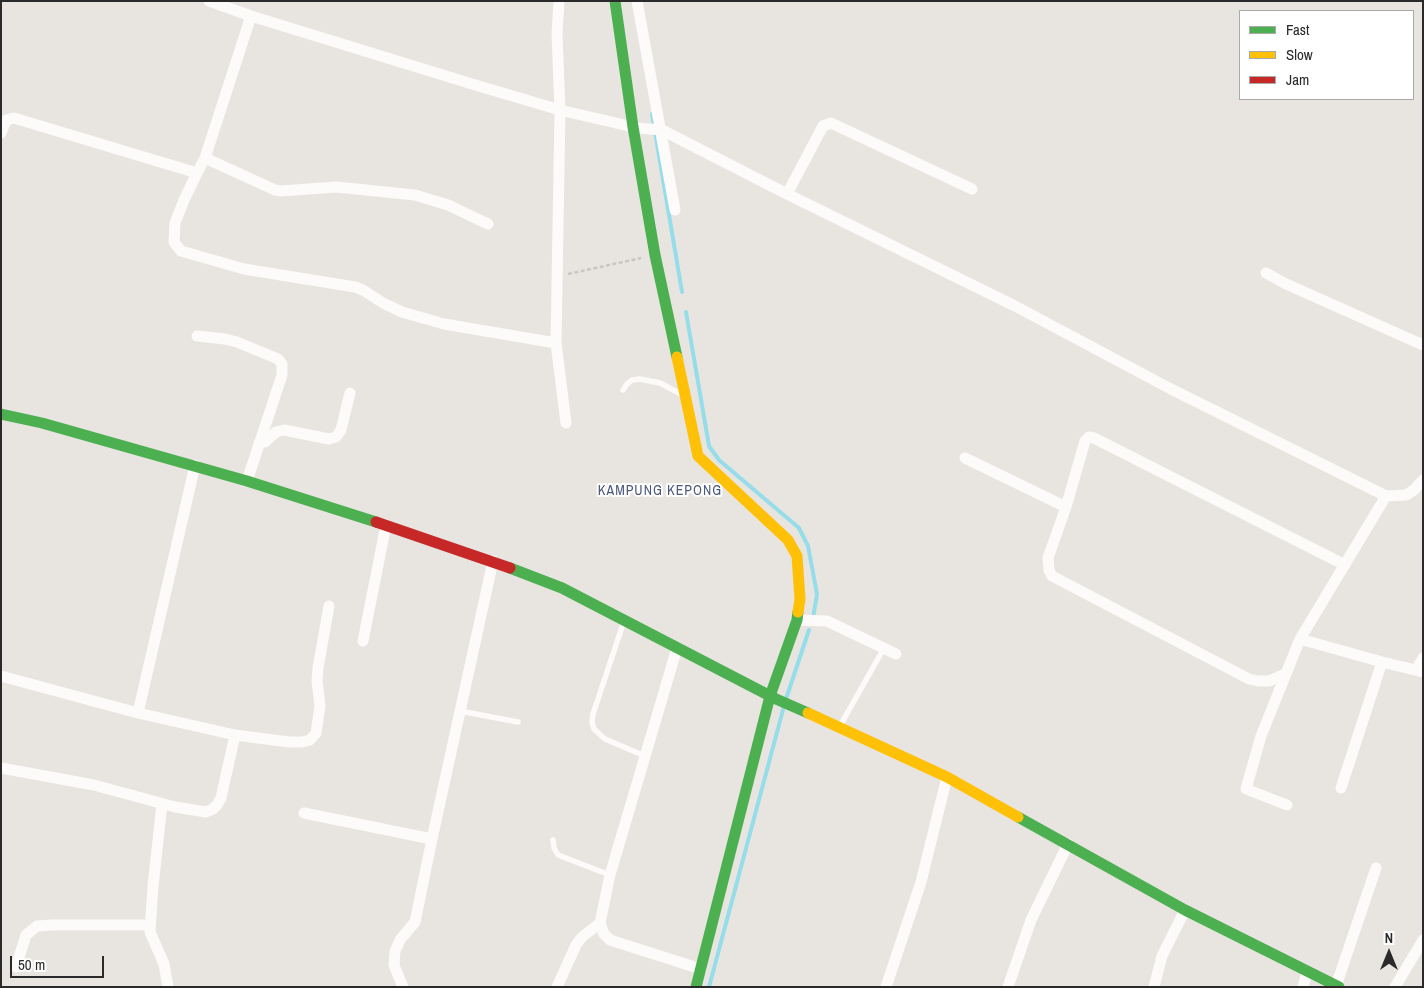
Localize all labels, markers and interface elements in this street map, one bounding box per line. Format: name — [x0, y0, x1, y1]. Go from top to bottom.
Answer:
legend — [1239, 10, 1414, 100]
text: Fast — [1286, 19, 1309, 40]
text: Slow — [1286, 44, 1313, 65]
text: Jam — [1286, 69, 1309, 90]
district label: KAMPUNG KEPONG — [596, 483, 724, 499]
north arrow — [1364, 928, 1414, 978]
text: N — [1385, 929, 1393, 947]
scale bar — [12, 946, 106, 978]
text: 50 m — [18, 954, 45, 975]

